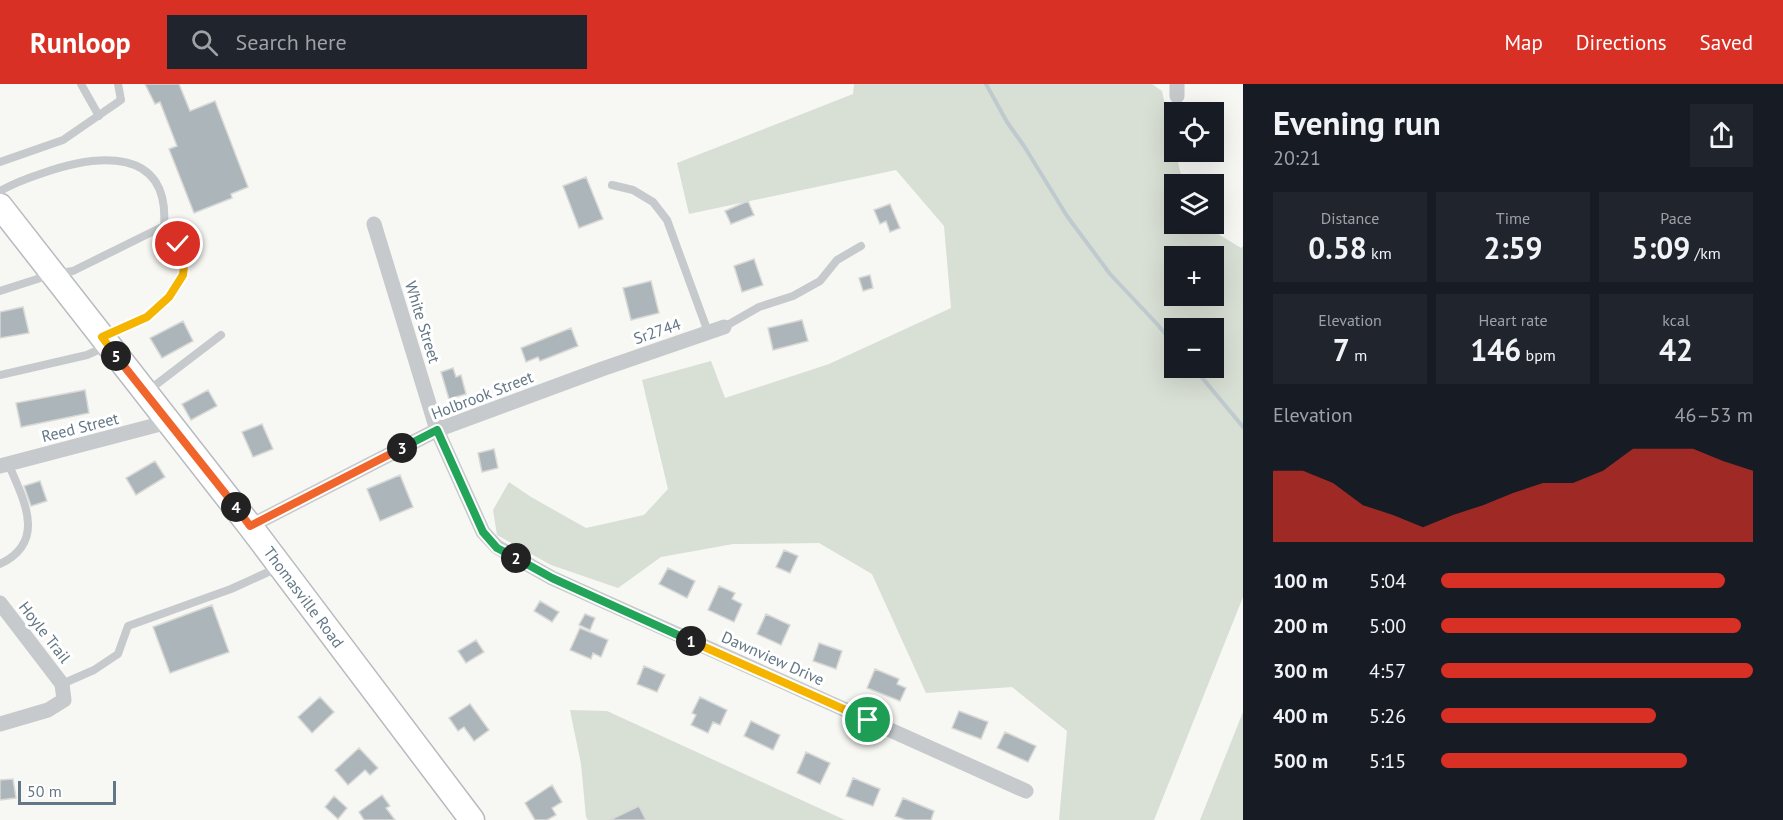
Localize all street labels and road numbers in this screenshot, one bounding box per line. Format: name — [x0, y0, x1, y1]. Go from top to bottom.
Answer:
street label: White Street — [401, 279, 445, 366]
street label: Sr2744 — [631, 314, 684, 348]
street label: Holbrook Street — [428, 366, 536, 424]
street label: Reed Street — [39, 408, 121, 446]
street label: Thomasville Road — [259, 542, 349, 652]
street label: Hoyle Trail — [15, 597, 75, 667]
street label: Dawnview Drive — [719, 626, 827, 690]

